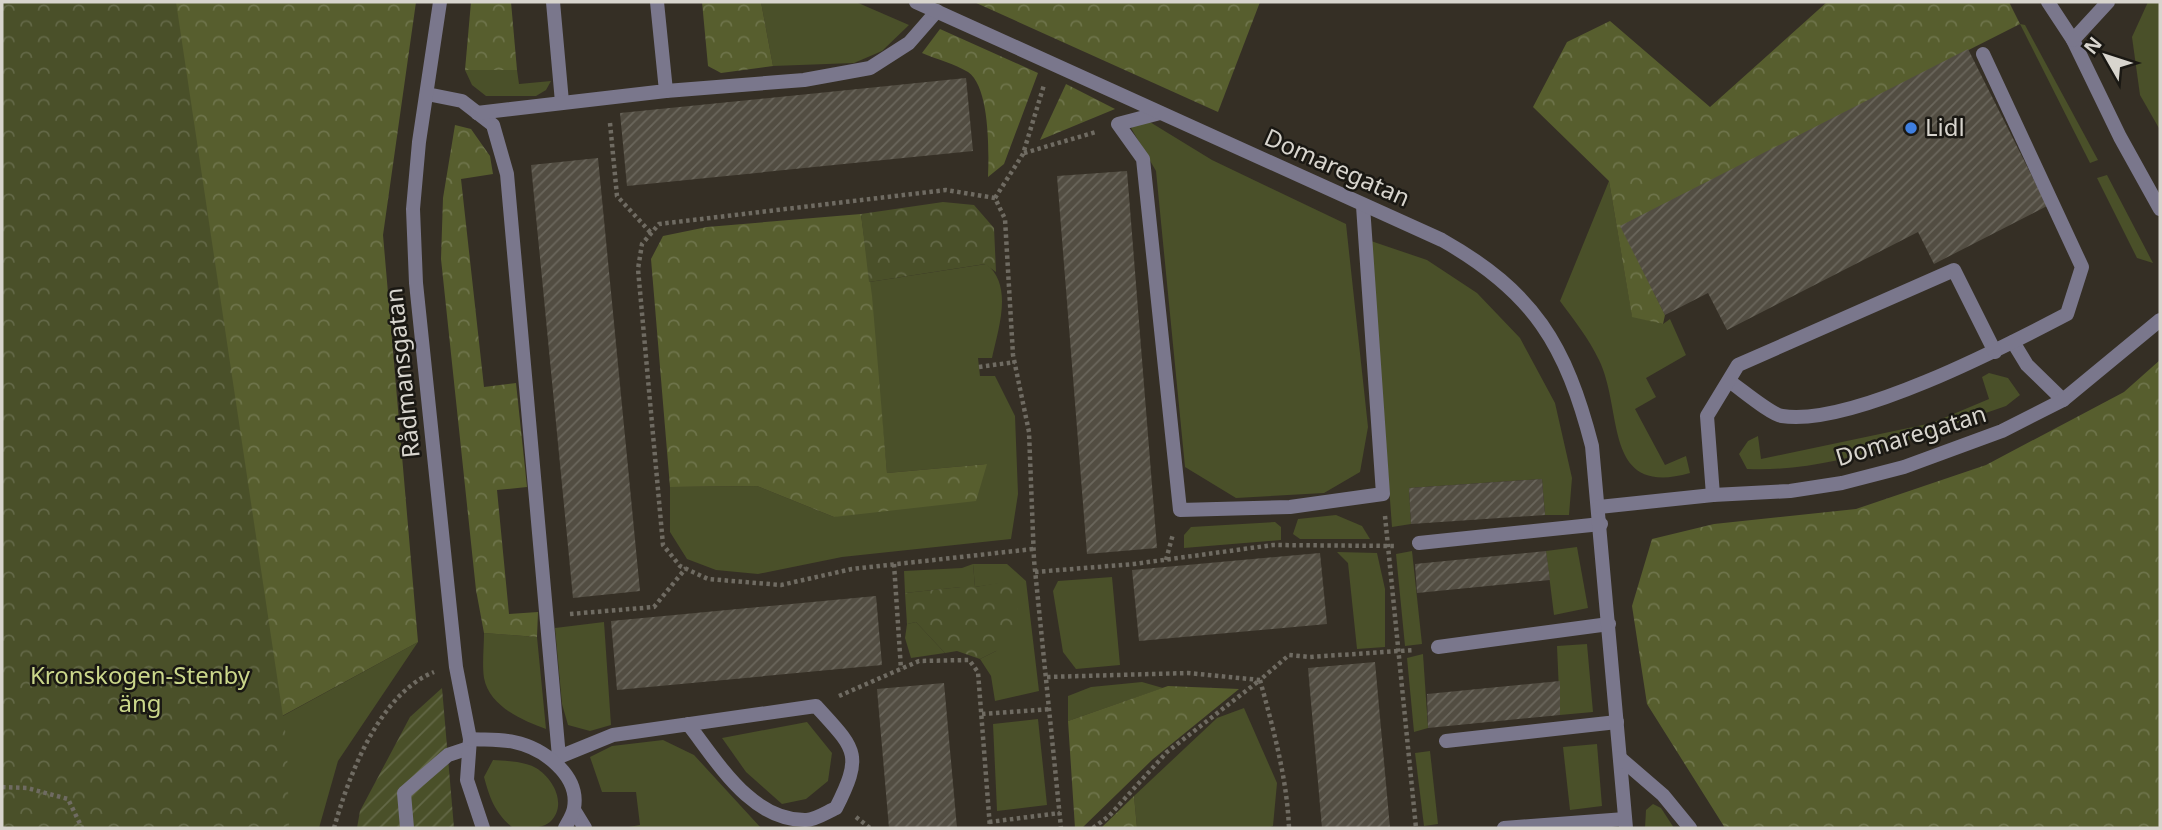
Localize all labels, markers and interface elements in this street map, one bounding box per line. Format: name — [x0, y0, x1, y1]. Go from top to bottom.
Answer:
north arrow — [2071, 21, 2141, 91]
text: N — [2078, 31, 2108, 59]
place label: Lidl — [1925, 110, 1965, 143]
street label: Domaregatan — [1260, 120, 1416, 213]
marker: Lidl — [1903, 120, 1919, 136]
street label: Rådmansgatan — [376, 287, 427, 460]
street label: Domaregatan — [1831, 396, 1990, 473]
park label: Kronskogen-Stenby äng — [30, 658, 251, 719]

